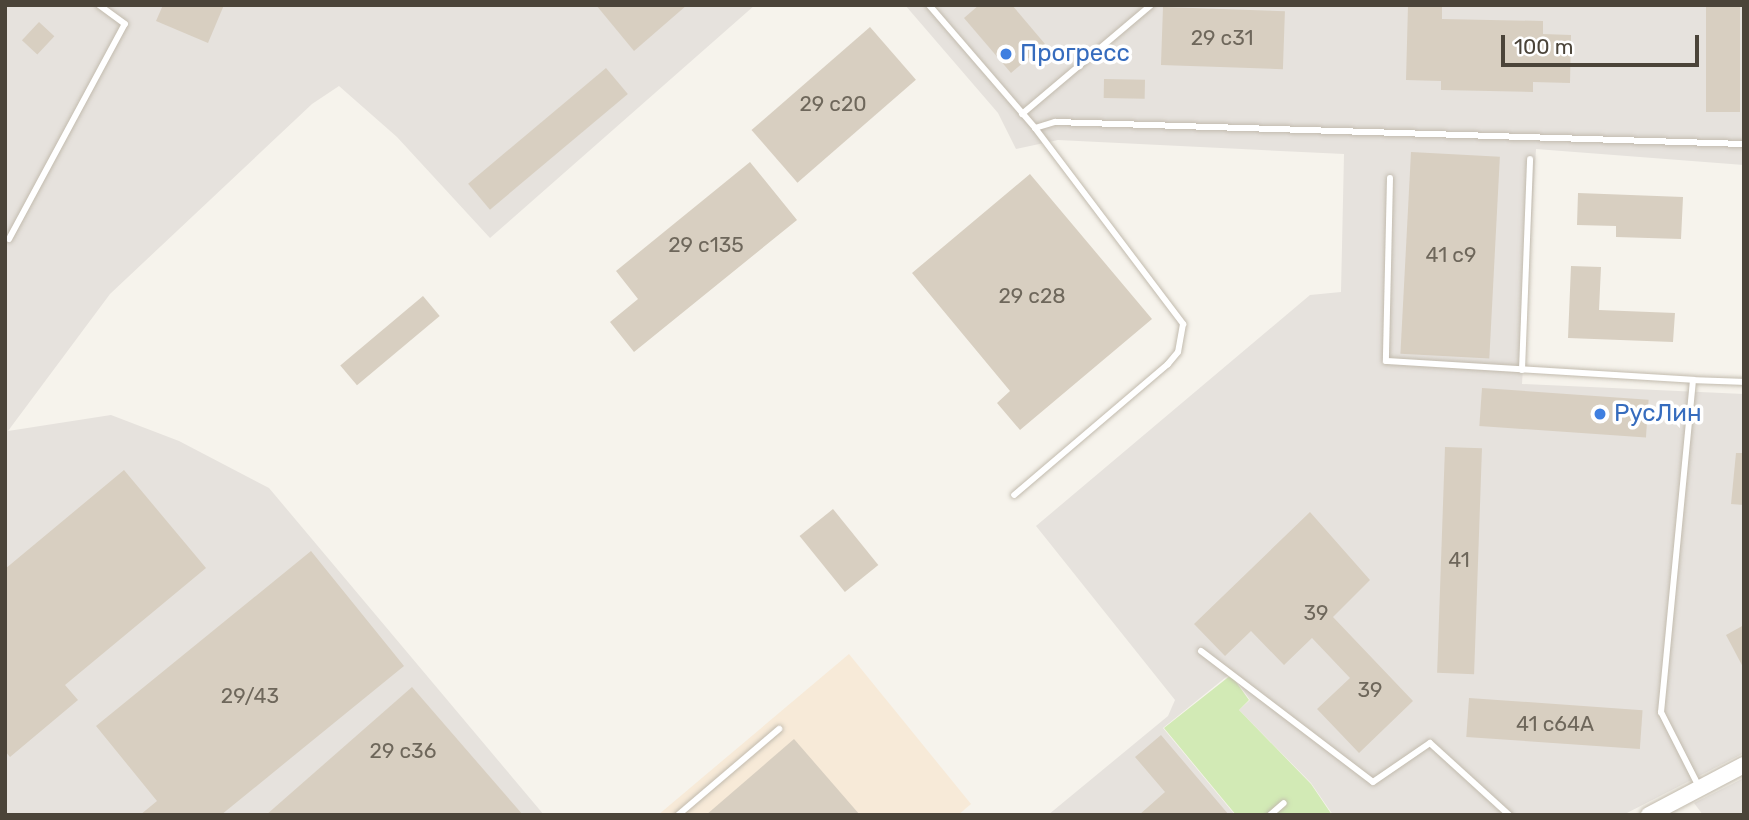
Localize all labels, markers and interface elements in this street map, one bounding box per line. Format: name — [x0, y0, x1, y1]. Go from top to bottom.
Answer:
scale bar — [1504, 21, 1702, 65]
house number: 29 с31 — [1191, 25, 1253, 51]
text: 100 m — [1514, 34, 1573, 59]
place label: Прогресс — [1020, 40, 1130, 68]
marker: Прогресс — [998, 46, 1014, 62]
house number: 29 с20 — [799, 91, 867, 117]
house number: 29 с135 — [668, 232, 744, 258]
house number: 41 с9 — [1426, 242, 1476, 268]
house number: 29 с28 — [998, 283, 1066, 309]
place label: РусЛин — [1614, 400, 1702, 428]
marker: РусЛин — [1592, 406, 1608, 422]
house number: 41 — [1448, 547, 1470, 573]
house number: 39 — [1303, 600, 1329, 626]
house number: 39 — [1357, 677, 1383, 703]
house number: 29/43 — [221, 683, 279, 709]
house number: 41 с64А — [1516, 711, 1594, 737]
house number: 29 с36 — [370, 738, 436, 764]

